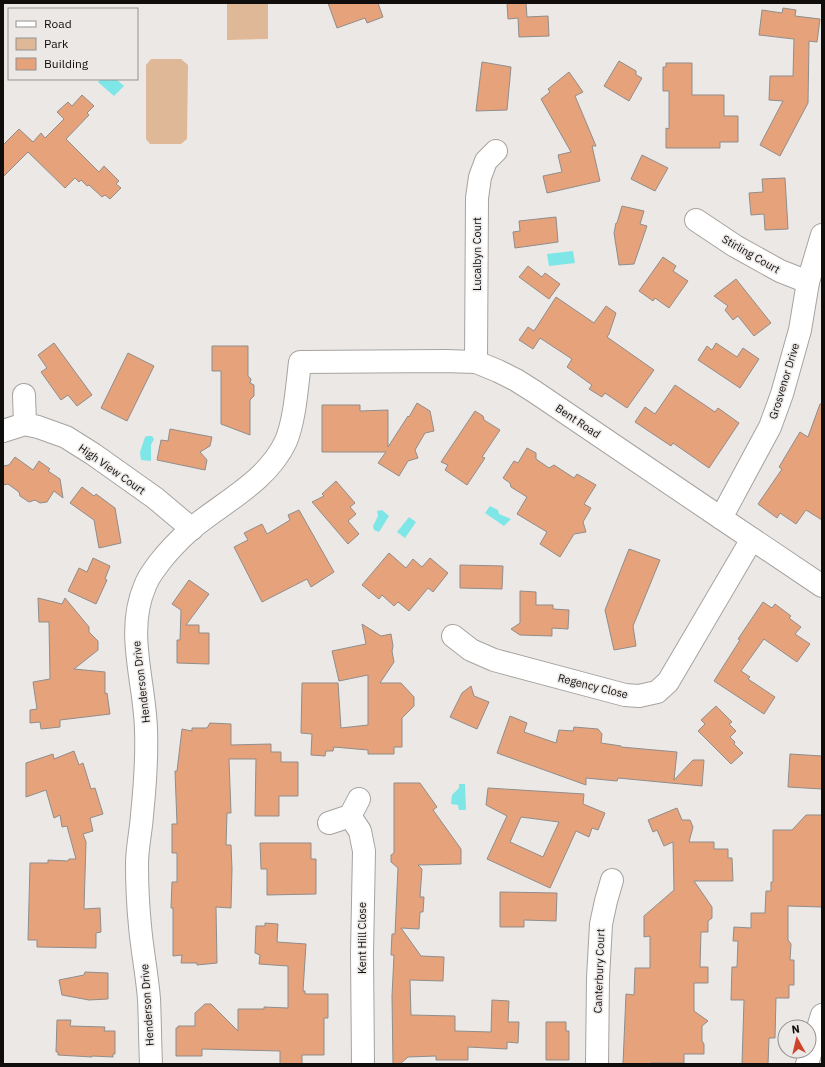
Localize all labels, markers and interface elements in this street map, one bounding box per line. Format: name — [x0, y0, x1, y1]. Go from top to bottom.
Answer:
legend — [8, 8, 138, 80]
text: Road — [44, 16, 72, 31]
text: Park — [44, 36, 69, 51]
text: Building — [44, 56, 89, 71]
street label: Lucalbyn Court — [470, 217, 484, 291]
street label: Stirling Court — [720, 232, 783, 276]
street label: Grosvenor Drive — [766, 341, 802, 421]
street label: Bent Road — [553, 401, 603, 441]
street label: High View Court — [76, 441, 148, 497]
street label: Henderson Drive — [129, 640, 153, 724]
street label: Regency Close — [556, 671, 630, 701]
street label: Kent Hill Close — [355, 902, 369, 974]
street label: Canterbury Court — [591, 928, 607, 1014]
street label: Henderson Drive — [137, 963, 157, 1047]
north arrow — [777, 1019, 817, 1059]
text: N — [791, 1022, 801, 1037]

